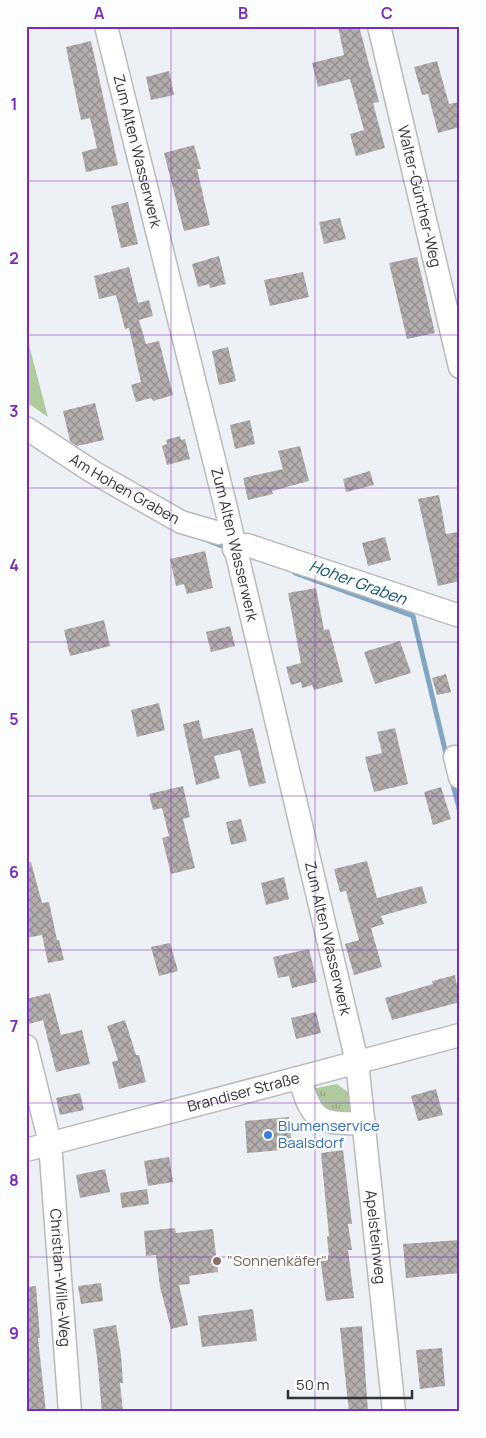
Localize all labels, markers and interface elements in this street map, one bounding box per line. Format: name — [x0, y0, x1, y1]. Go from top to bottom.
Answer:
text: A — [94, 2, 105, 24]
text: B — [238, 2, 248, 24]
text: C — [381, 2, 393, 24]
street label: Zum Alten Wasserwerk — [108, 72, 167, 231]
text: 1 — [10, 93, 18, 115]
street label: Walter-Günther-Weg — [393, 123, 447, 269]
text: 2 — [9, 247, 19, 269]
text: 3 — [9, 400, 19, 422]
street label: Am Hohen Graben — [66, 448, 184, 529]
street label: Zum Alten Wasserwerk — [206, 465, 264, 624]
text: 4 — [9, 554, 19, 576]
water label: Hoher Graben — [306, 554, 410, 610]
text: 5 — [9, 708, 19, 730]
street label: Zum Alten Wasserwerk — [300, 859, 357, 1018]
text: 6 — [9, 861, 19, 883]
text: 7 — [10, 1015, 18, 1037]
street label: Brandiser Straße — [185, 1067, 302, 1117]
place label: Blumenservice Baalsdorf — [278, 1115, 380, 1153]
marker: Blumenservice Baalsdorf — [262, 1129, 274, 1141]
text: 8 — [9, 1169, 19, 1191]
street label: Apelsteinweg — [361, 1189, 391, 1285]
street label: Christian-Wille-Weg — [45, 1208, 76, 1347]
place label: "Sonnenkäfer" — [227, 1250, 327, 1271]
marker: "Sonnenkäfer" — [211, 1255, 223, 1267]
text: 9 — [9, 1322, 19, 1344]
scale bar — [288, 1368, 412, 1400]
text: 50 m — [296, 1374, 330, 1395]

